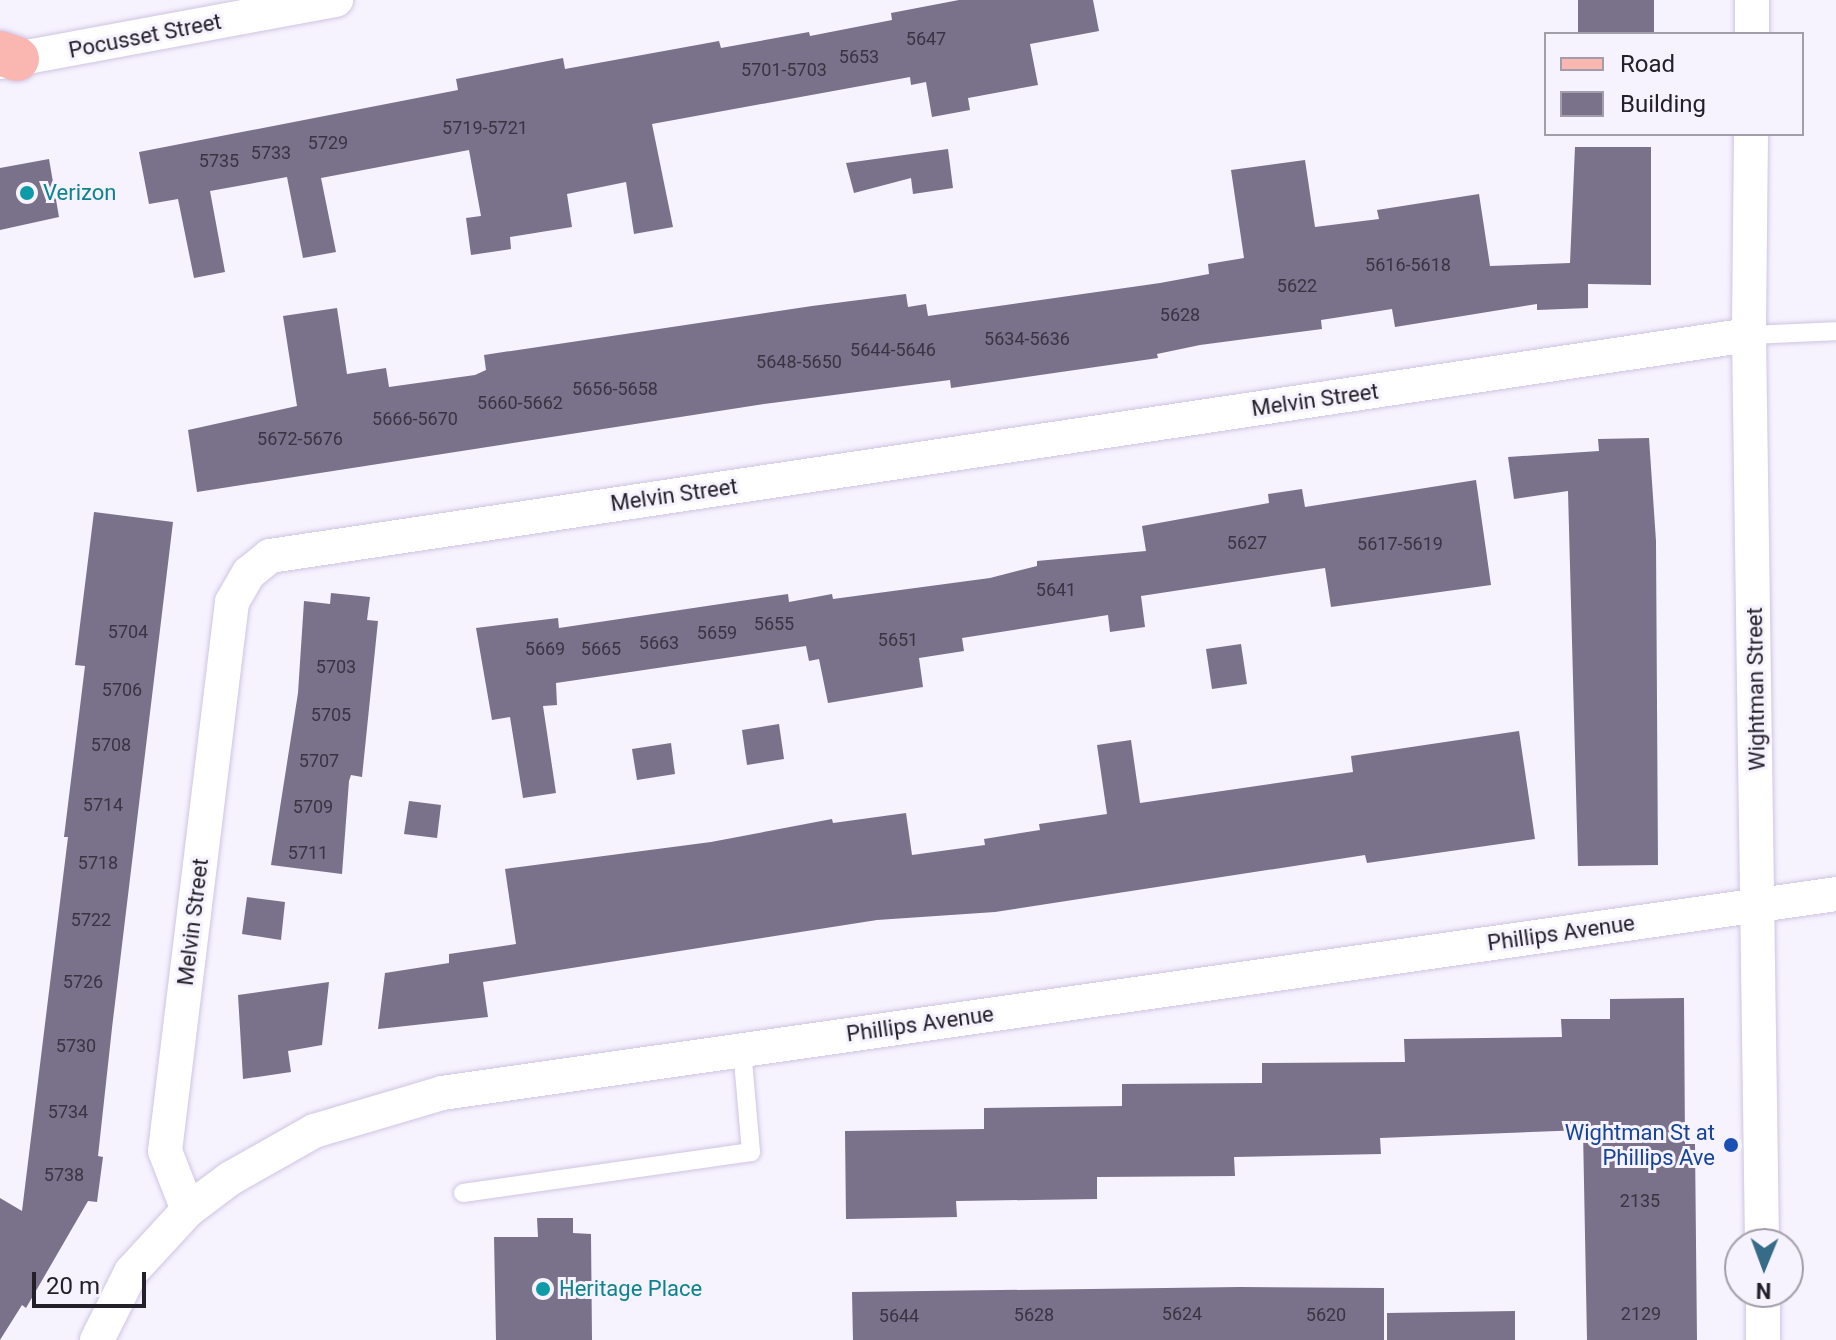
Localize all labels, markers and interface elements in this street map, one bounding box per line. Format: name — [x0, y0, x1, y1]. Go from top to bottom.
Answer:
street label: Pocusset Street — [66, 8, 224, 64]
house number: 5647 — [906, 28, 946, 50]
legend — [1544, 32, 1804, 136]
house number: 5653 — [839, 46, 879, 68]
text: Road — [1620, 50, 1675, 78]
house number: 5701-5703 — [741, 59, 827, 81]
text: Building — [1620, 90, 1706, 118]
house number: 5719-5721 — [442, 117, 528, 139]
house number: 5729 — [308, 132, 348, 154]
house number: 5733 — [251, 142, 291, 164]
house number: 5735 — [199, 150, 239, 172]
place label: Verizon — [43, 180, 116, 206]
marker: Verizon — [18, 184, 36, 202]
house number: 5616-5618 — [1365, 254, 1451, 276]
house number: 5622 — [1277, 275, 1317, 297]
house number: 5628 — [1160, 304, 1200, 326]
house number: 5634-5636 — [984, 328, 1070, 350]
house number: 5644-5646 — [850, 339, 936, 361]
house number: 5648-5650 — [756, 351, 842, 373]
house number: 5656-5658 — [572, 378, 658, 400]
street label: Melvin Street — [1250, 378, 1380, 422]
house number: 5660-5662 — [477, 392, 563, 414]
house number: 5666-5670 — [372, 408, 458, 430]
house number: 5672-5676 — [257, 428, 343, 450]
street label: Melvin Street — [609, 473, 739, 517]
house number: 5627 — [1227, 532, 1267, 554]
house number: 5617-5619 — [1357, 533, 1443, 555]
house number: 5641 — [1036, 579, 1076, 601]
street label: Wightman Street — [1741, 607, 1771, 771]
house number: 5655 — [754, 613, 794, 635]
house number: 5704 — [108, 621, 148, 643]
house number: 5659 — [697, 622, 737, 644]
house number: 5651 — [878, 629, 918, 651]
house number: 5663 — [639, 632, 679, 654]
house number: 5669 — [525, 638, 565, 660]
house number: 5665 — [581, 638, 621, 660]
house number: 5703 — [316, 656, 356, 678]
house number: 5706 — [102, 679, 142, 701]
house number: 5705 — [311, 704, 351, 726]
house number: 5708 — [91, 734, 131, 756]
house number: 5707 — [299, 750, 339, 772]
house number: 5714 — [83, 794, 123, 816]
house number: 5709 — [293, 796, 333, 818]
house number: 5711 — [288, 842, 328, 864]
house number: 5718 — [78, 852, 118, 874]
street label: Melvin Street — [172, 857, 214, 987]
house number: 5722 — [71, 909, 111, 931]
street label: Phillips Avenue — [1486, 910, 1636, 956]
house number: 5726 — [63, 971, 103, 993]
street label: Phillips Avenue — [845, 1001, 995, 1047]
house number: 5730 — [56, 1035, 96, 1057]
house number: 5734 — [48, 1101, 88, 1123]
place label: Wightman St at Phillips Ave — [1565, 1119, 1715, 1170]
marker: Wightman St at Phillips Ave — [1722, 1136, 1740, 1154]
house number: 5738 — [44, 1164, 84, 1186]
house number: 2135 — [1620, 1190, 1660, 1212]
north arrow — [1724, 1228, 1804, 1308]
scale bar — [36, 1256, 150, 1306]
text: 20 m — [46, 1272, 100, 1300]
place label: Heritage Place — [559, 1276, 702, 1302]
text: N — [1756, 1278, 1772, 1303]
marker: Heritage Place — [534, 1280, 552, 1298]
house number: 5624 — [1162, 1303, 1202, 1325]
house number: 2129 — [1621, 1303, 1661, 1325]
house number: 5628 — [1014, 1304, 1054, 1326]
house number: 5620 — [1306, 1304, 1346, 1326]
house number: 5644 — [879, 1305, 919, 1327]

